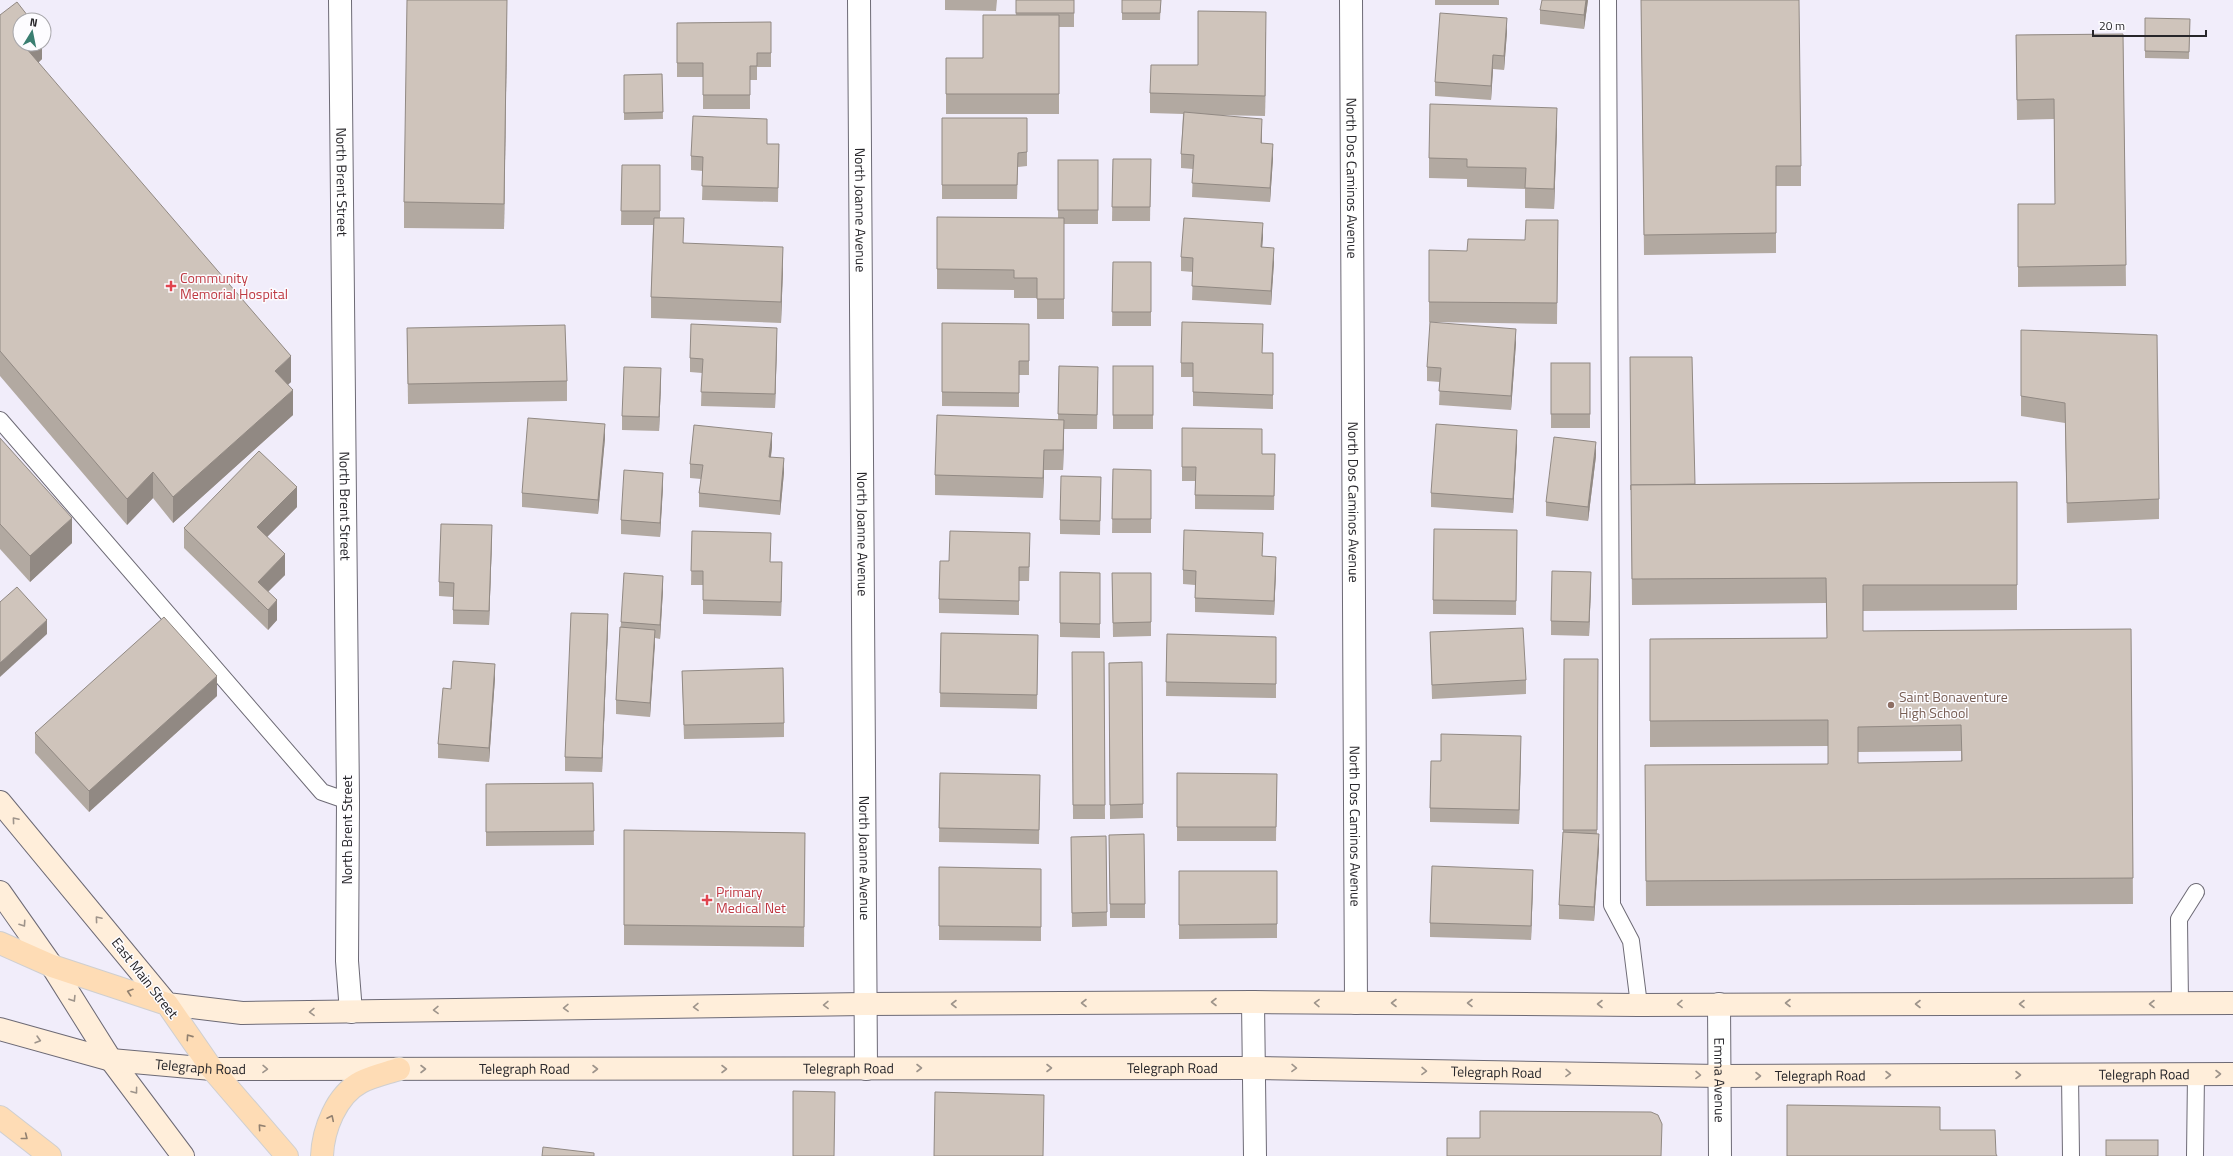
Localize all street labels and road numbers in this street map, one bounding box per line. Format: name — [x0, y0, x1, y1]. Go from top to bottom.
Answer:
street label: North Dos Caminos Avenue — [1341, 97, 1363, 259]
street label: North Brent Street — [331, 127, 353, 237]
street label: North Joanne Avenue — [850, 148, 872, 272]
street label: North Dos Caminos Avenue — [1343, 421, 1365, 583]
street label: North Brent Street — [335, 451, 357, 561]
street label: North Joanne Avenue — [852, 472, 874, 596]
street label: North Dos Caminos Avenue — [1345, 745, 1367, 907]
street label: North Brent Street — [336, 775, 357, 885]
street label: North Joanne Avenue — [854, 796, 876, 920]
street label: East Main Street — [107, 933, 184, 1023]
street label: Emma Avenue — [1709, 1037, 1731, 1123]
street label: Telegraph Road — [154, 1053, 246, 1079]
street label: Telegraph Road — [803, 1057, 894, 1078]
street label: Telegraph Road — [1127, 1057, 1218, 1078]
street label: Telegraph Road — [479, 1058, 570, 1079]
street label: Telegraph Road — [1451, 1060, 1542, 1083]
street label: Telegraph Road — [2099, 1063, 2190, 1085]
street label: Telegraph Road — [1775, 1064, 1866, 1086]

